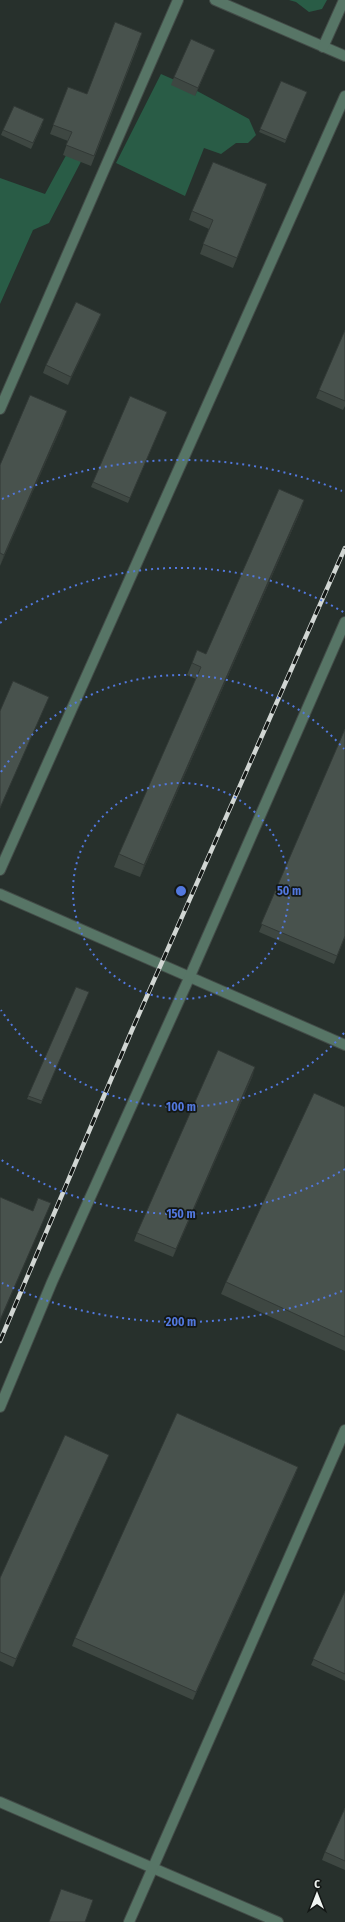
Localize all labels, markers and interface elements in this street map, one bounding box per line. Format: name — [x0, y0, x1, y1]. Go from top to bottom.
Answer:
centre of rings — [174, 884, 188, 898]
text: 50 m — [277, 884, 301, 898]
text: 100 m — [166, 1100, 196, 1114]
text: 150 m — [166, 1207, 196, 1221]
text: 200 m — [165, 1315, 196, 1329]
north arrow — [297, 1874, 337, 1914]
text: С — [314, 1878, 320, 1891]

